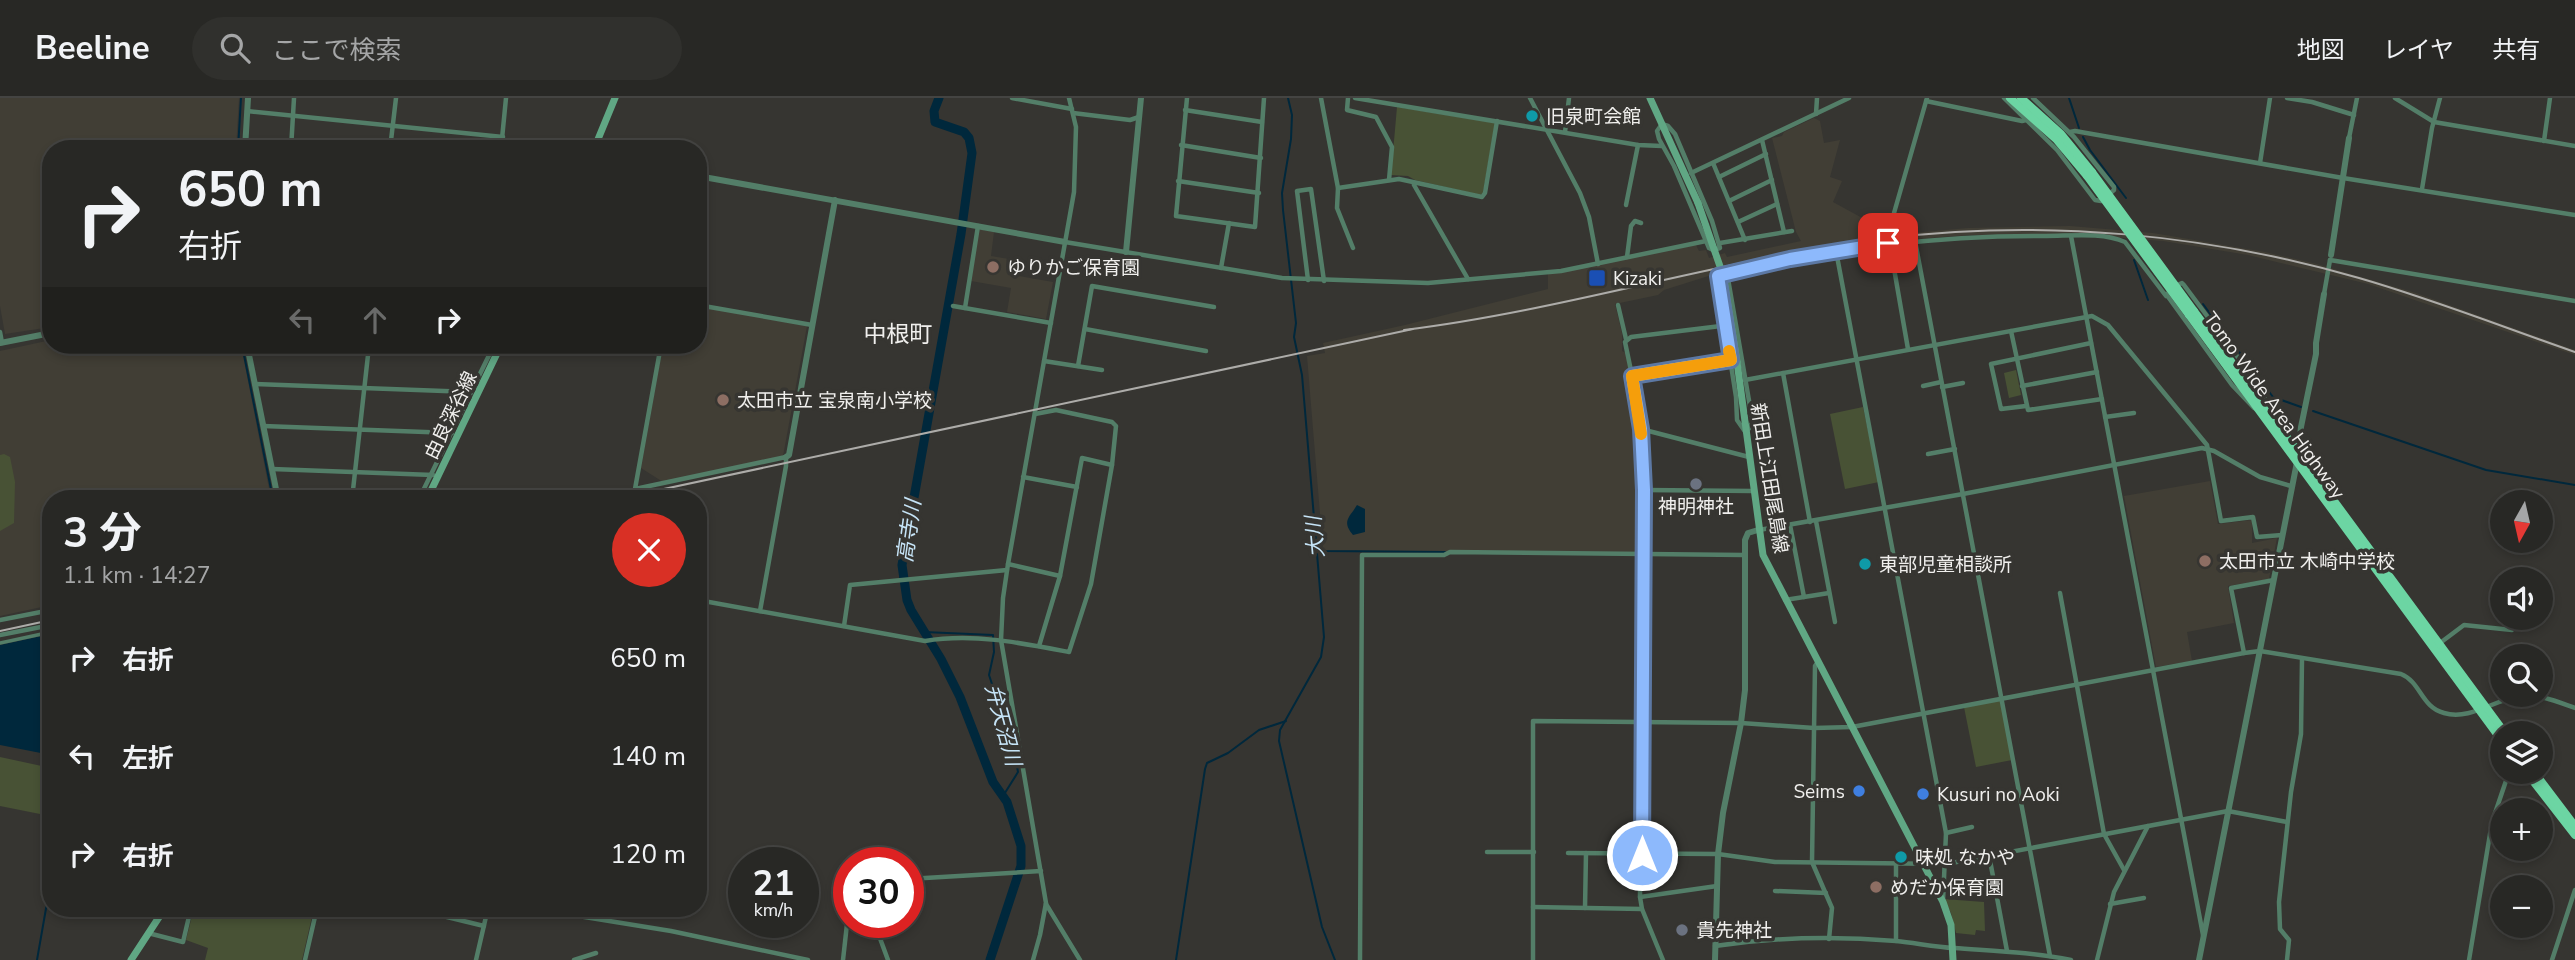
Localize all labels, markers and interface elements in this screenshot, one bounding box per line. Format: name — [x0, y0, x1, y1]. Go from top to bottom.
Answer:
search box — [192, 17, 682, 80]
text: Beeline — [35, 26, 150, 71]
icon: search — [216, 29, 254, 67]
text: ここで検索 — [272, 33, 402, 68]
text: 地図 — [2297, 34, 2345, 66]
text: レイヤ — [2383, 34, 2454, 66]
text: 共有 — [2492, 34, 2540, 66]
place label: 旧泉町会館 — [1546, 104, 1641, 130]
marker: 旧泉町会館 — [1524, 108, 1540, 124]
text: 650 m — [178, 156, 322, 223]
icon: right — [63, 168, 154, 259]
pin — [1858, 213, 1918, 273]
icon: arrive — [1869, 224, 1907, 262]
text: 右折 — [178, 225, 242, 268]
place label: ゆりかご保育園 — [1007, 255, 1140, 281]
marker: ゆりかご保育園 — [985, 259, 1001, 275]
place label: Kizaki — [1613, 266, 1662, 292]
marker: Kizaki — [1587, 268, 1607, 288]
icon: left — [283, 301, 321, 339]
icon: ahead — [356, 301, 394, 339]
icon: right — [429, 301, 467, 339]
street label: Tomo Wide Area Highway — [2197, 307, 2351, 505]
district label: 中根町 — [864, 319, 933, 350]
street label: 由良深谷線 — [418, 367, 483, 464]
place label: 太田市立 宝泉南小学校 — [737, 388, 932, 414]
marker: 太田市立 宝泉南小学校 — [715, 392, 731, 408]
street label: 新田上江田尾島線 — [1744, 401, 1794, 555]
marker: 神明神社 — [1688, 476, 1704, 492]
north arrow — [2490, 490, 2553, 553]
map controls — [2490, 490, 2553, 938]
place label: 神明神社 — [1658, 494, 1734, 520]
water label: 高寺川 — [891, 496, 928, 564]
text: 3 分 — [63, 505, 142, 562]
button: close — [612, 513, 686, 587]
water label: 大川 — [1299, 513, 1331, 559]
place label: 太田市立 木崎中学校 — [2219, 549, 2395, 575]
place label: 東部児童相談所 — [1879, 552, 2012, 578]
marker: 太田市立 木崎中学校 — [2197, 553, 2213, 569]
marker: 東部児童相談所 — [1857, 556, 1873, 572]
text: 1.1 km · 14:27 — [63, 560, 210, 591]
button: sound — [2490, 567, 2553, 630]
icon: right — [63, 639, 101, 677]
text: 650 m — [610, 641, 686, 676]
text: 右折 — [122, 643, 174, 678]
button: search — [2490, 644, 2553, 707]
water label: 弁天沼川 — [979, 681, 1028, 771]
button: layers — [2490, 721, 2553, 784]
icon: left — [63, 737, 101, 775]
text: 140 m — [610, 739, 686, 774]
text: 左折 — [122, 741, 174, 776]
place label: Seims — [1793, 779, 1845, 805]
place label: Kusuri no Aoki — [1937, 782, 2060, 808]
marker: Seims — [1851, 783, 1867, 799]
marker: Kusuri no Aoki — [1915, 786, 1931, 802]
button: + — [2490, 798, 2553, 861]
position arrow — [1605, 818, 1679, 892]
icon: right — [63, 835, 101, 873]
text: 120 m — [610, 837, 686, 872]
text: 右折 — [122, 839, 174, 874]
place label: 味処 なかや — [1915, 845, 2015, 871]
speed limit sign: 30 — [833, 847, 924, 938]
marker: 味処 なかや — [1893, 849, 1909, 865]
text: 21 — [752, 860, 795, 907]
place label: めだか保育園 — [1890, 875, 2004, 901]
button: − — [2490, 875, 2553, 938]
marker: めだか保育園 — [1868, 879, 1884, 895]
text: km/h — [754, 898, 793, 922]
place label: 貴先神社 — [1696, 918, 1772, 944]
marker: 貴先神社 — [1674, 922, 1690, 938]

